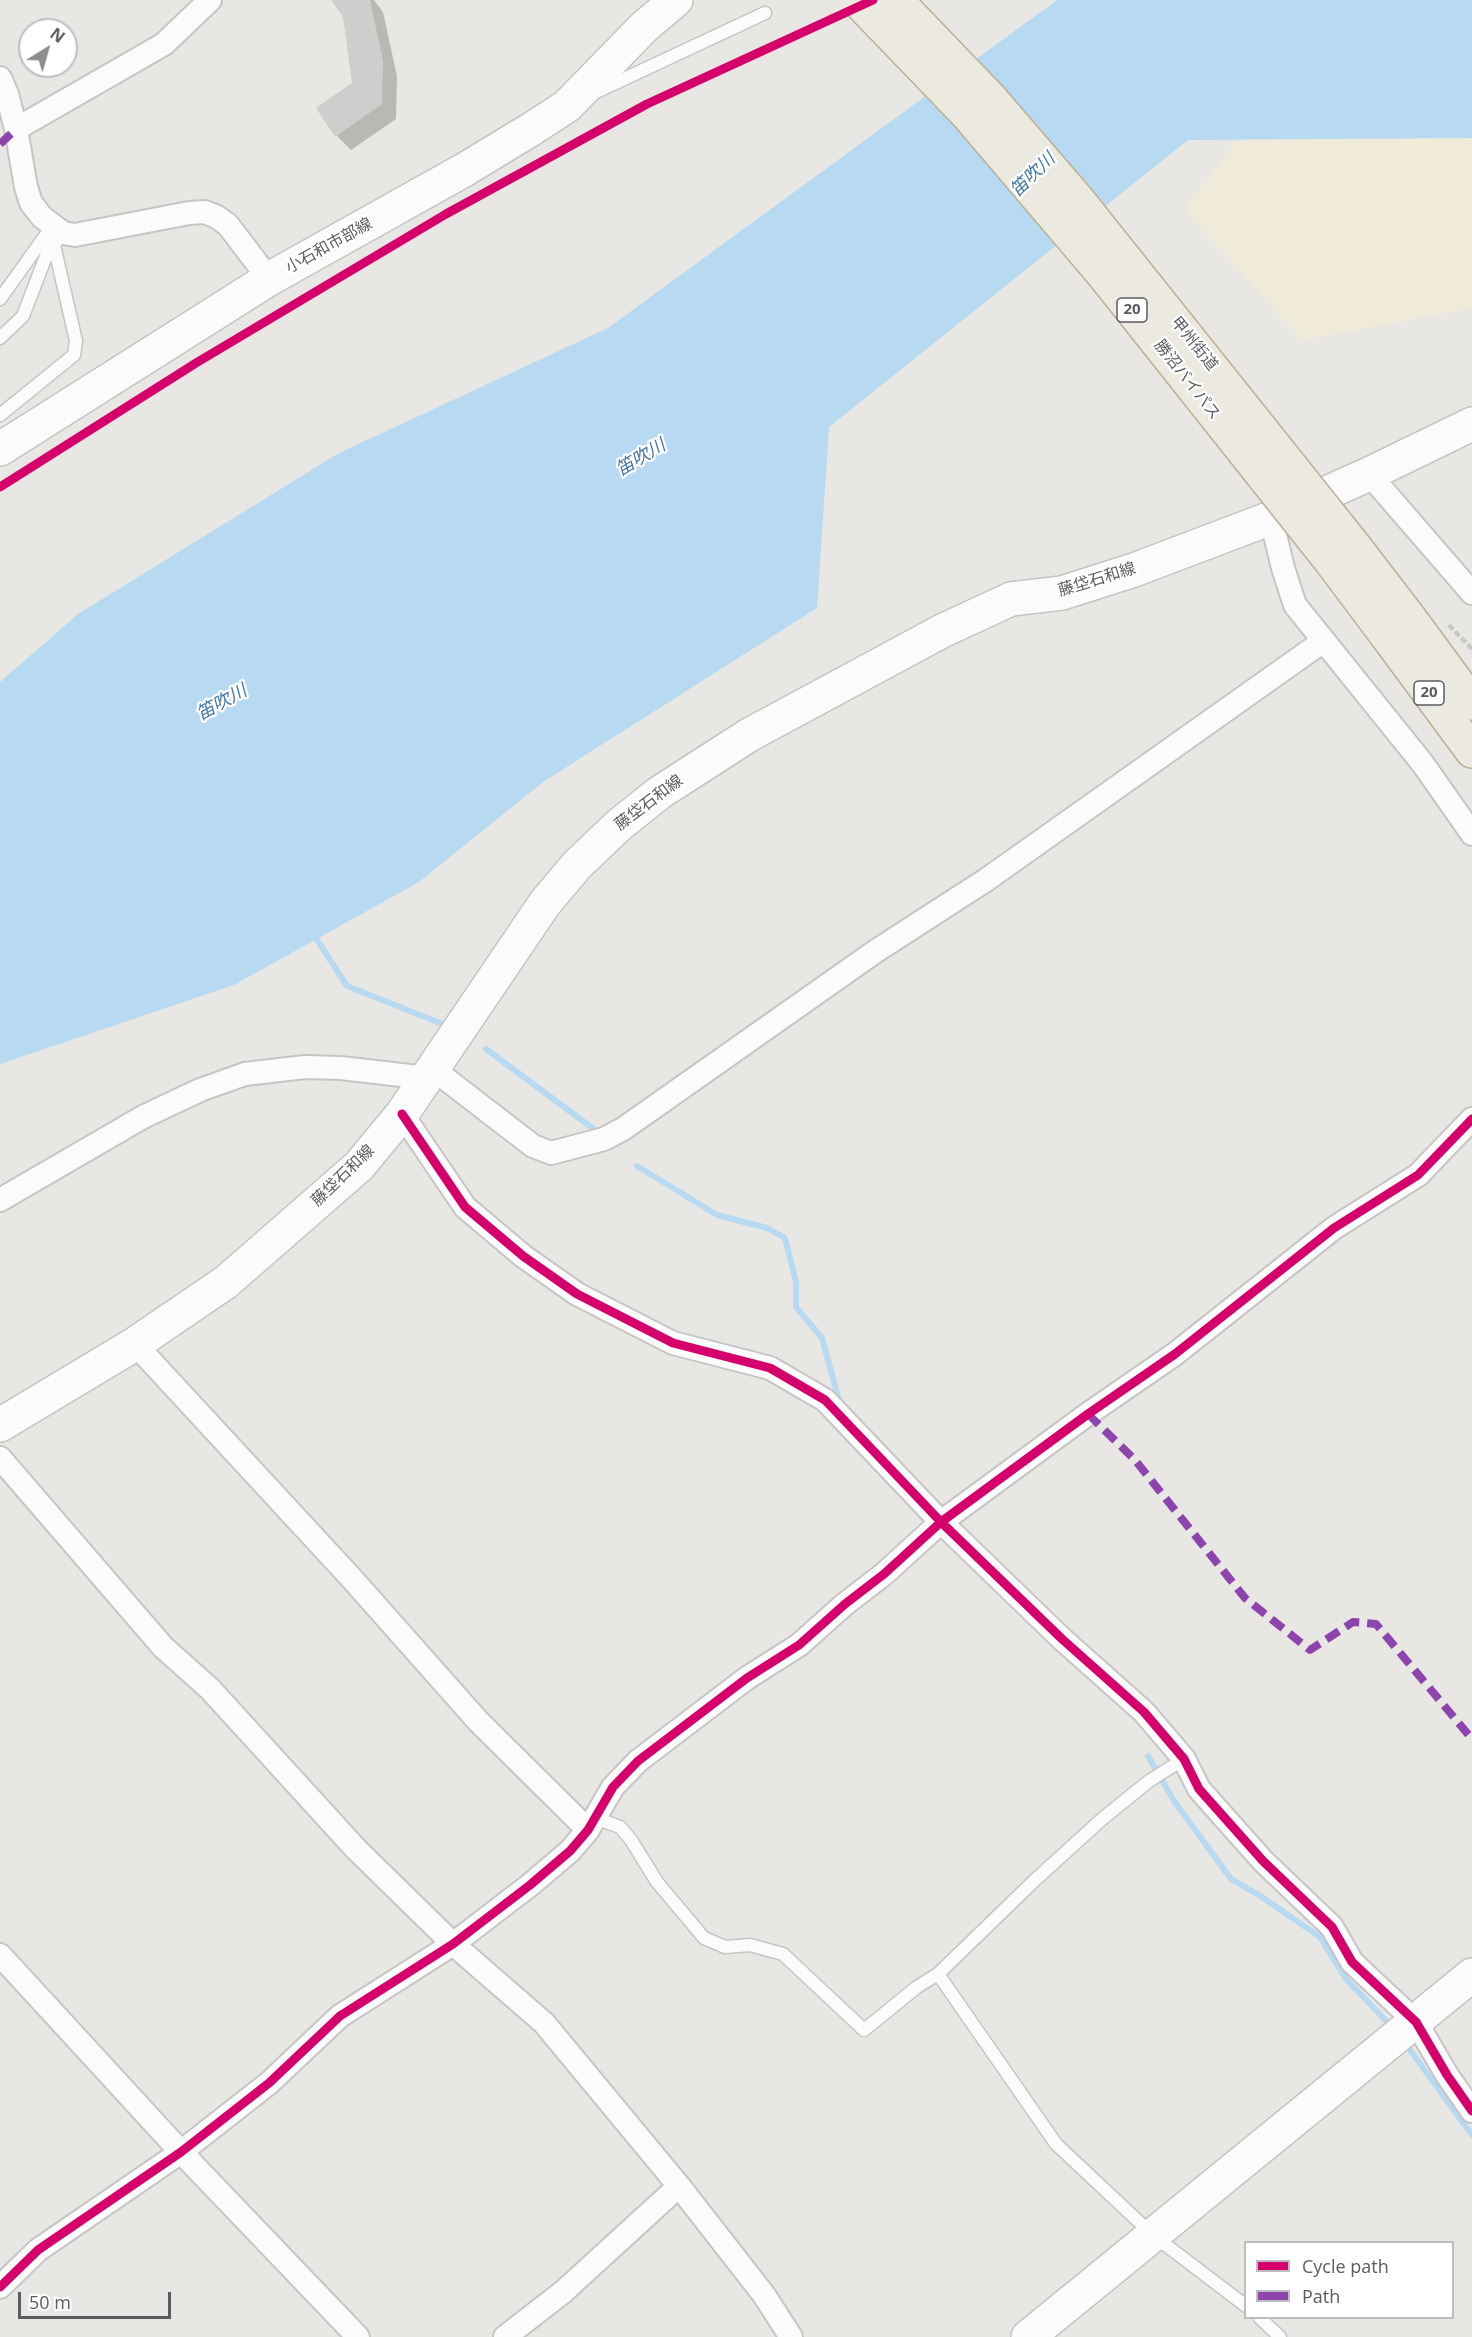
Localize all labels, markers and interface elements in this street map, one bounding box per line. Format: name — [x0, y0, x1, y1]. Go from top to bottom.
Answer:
north arrow — [18, 18, 78, 78]
text: N — [46, 23, 69, 48]
water label: 笛吹川 — [1006, 148, 1060, 202]
street label: 小石和市部線 — [282, 214, 376, 278]
road number: 20 — [1117, 298, 1147, 322]
street label: 甲州街道 — [1166, 313, 1222, 375]
street label: 勝沼バイパス — [1150, 336, 1224, 424]
water label: 笛吹川 — [612, 435, 670, 481]
street label: 藤垈石和線 — [1056, 559, 1138, 601]
water label: 笛吹川 — [193, 680, 251, 726]
road number: 20 — [1414, 681, 1444, 705]
street label: 藤垈石和線 — [611, 771, 687, 835]
street label: 藤垈石和線 — [308, 1141, 378, 1211]
legend — [1244, 2241, 1454, 2319]
text: Cycle path — [1302, 2254, 1389, 2278]
scale bar — [21, 2280, 174, 2318]
text: Path — [1302, 2284, 1340, 2308]
text: 50 m — [29, 2290, 71, 2314]

